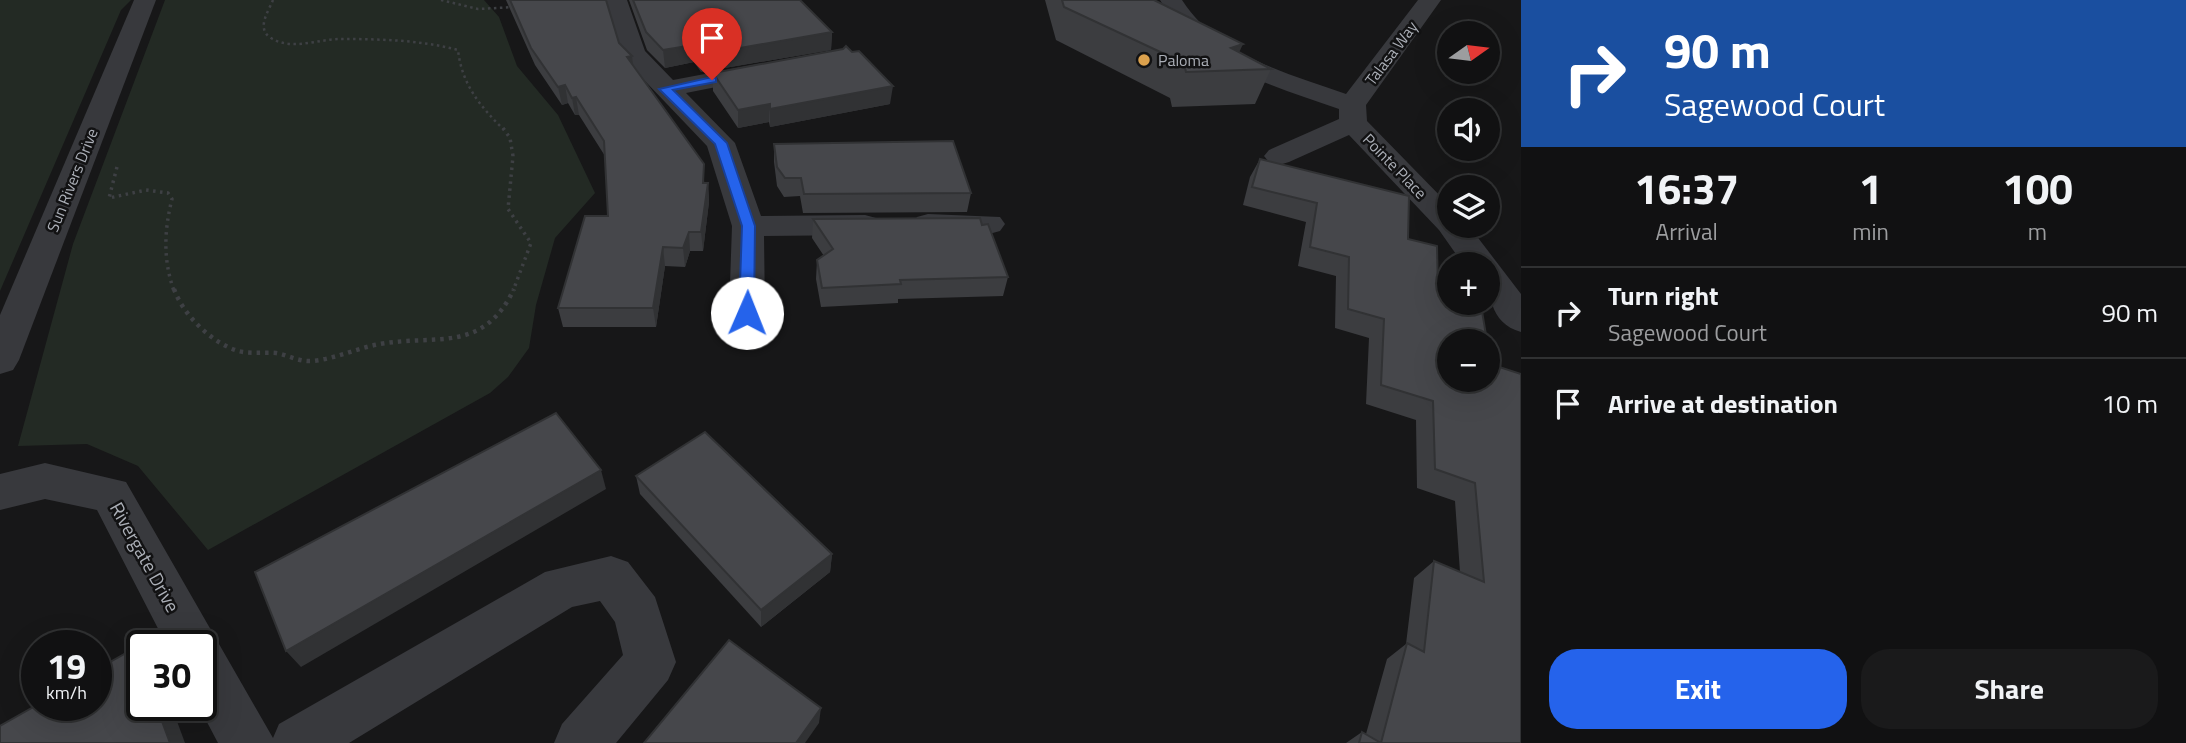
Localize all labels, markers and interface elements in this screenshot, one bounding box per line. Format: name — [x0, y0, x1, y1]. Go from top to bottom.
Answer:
pin — [682, 8, 742, 80]
text: 90 m — [1664, 12, 1771, 87]
street label: Talasa Way — [1359, 15, 1423, 90]
icon: arrive — [693, 19, 731, 57]
north arrow — [1437, 21, 1500, 84]
map controls — [1437, 21, 1500, 392]
icon: right — [1549, 28, 1640, 119]
place label: Paloma — [1158, 48, 1209, 72]
marker: Paloma — [1136, 52, 1152, 68]
text: Sagewood Court — [1664, 80, 1885, 128]
button: sound — [1437, 98, 1500, 161]
street label: Sun Rivers Drive — [40, 125, 104, 235]
street label: Pointe Place — [1357, 128, 1433, 204]
text: 16:37 — [1634, 156, 1739, 220]
text: 1 — [1859, 156, 1882, 220]
text: 100 — [2002, 156, 2073, 220]
button: layers — [1437, 175, 1500, 238]
text: Arrival — [1655, 214, 1718, 249]
text: min — [1852, 214, 1889, 249]
text: m — [2028, 214, 2047, 249]
button: + — [1437, 252, 1500, 315]
position arrow — [710, 276, 784, 350]
text: Turn right — [1608, 276, 1719, 315]
text: 90 m — [2101, 293, 2158, 332]
icon: right — [1549, 294, 1587, 332]
text: Sagewood Court — [1608, 315, 1767, 350]
button: − — [1437, 329, 1500, 392]
text: Arrive at destination — [1608, 384, 1838, 423]
text: 10 m — [2101, 384, 2158, 423]
icon: arrive — [1549, 385, 1587, 423]
street label: Rivergate Drive — [103, 496, 188, 617]
speed limit sign: 30 — [126, 630, 217, 721]
text: 19 — [47, 639, 86, 693]
button: Exit — [1549, 649, 1847, 729]
button: Share — [1861, 649, 2158, 729]
text: km/h — [46, 679, 87, 706]

